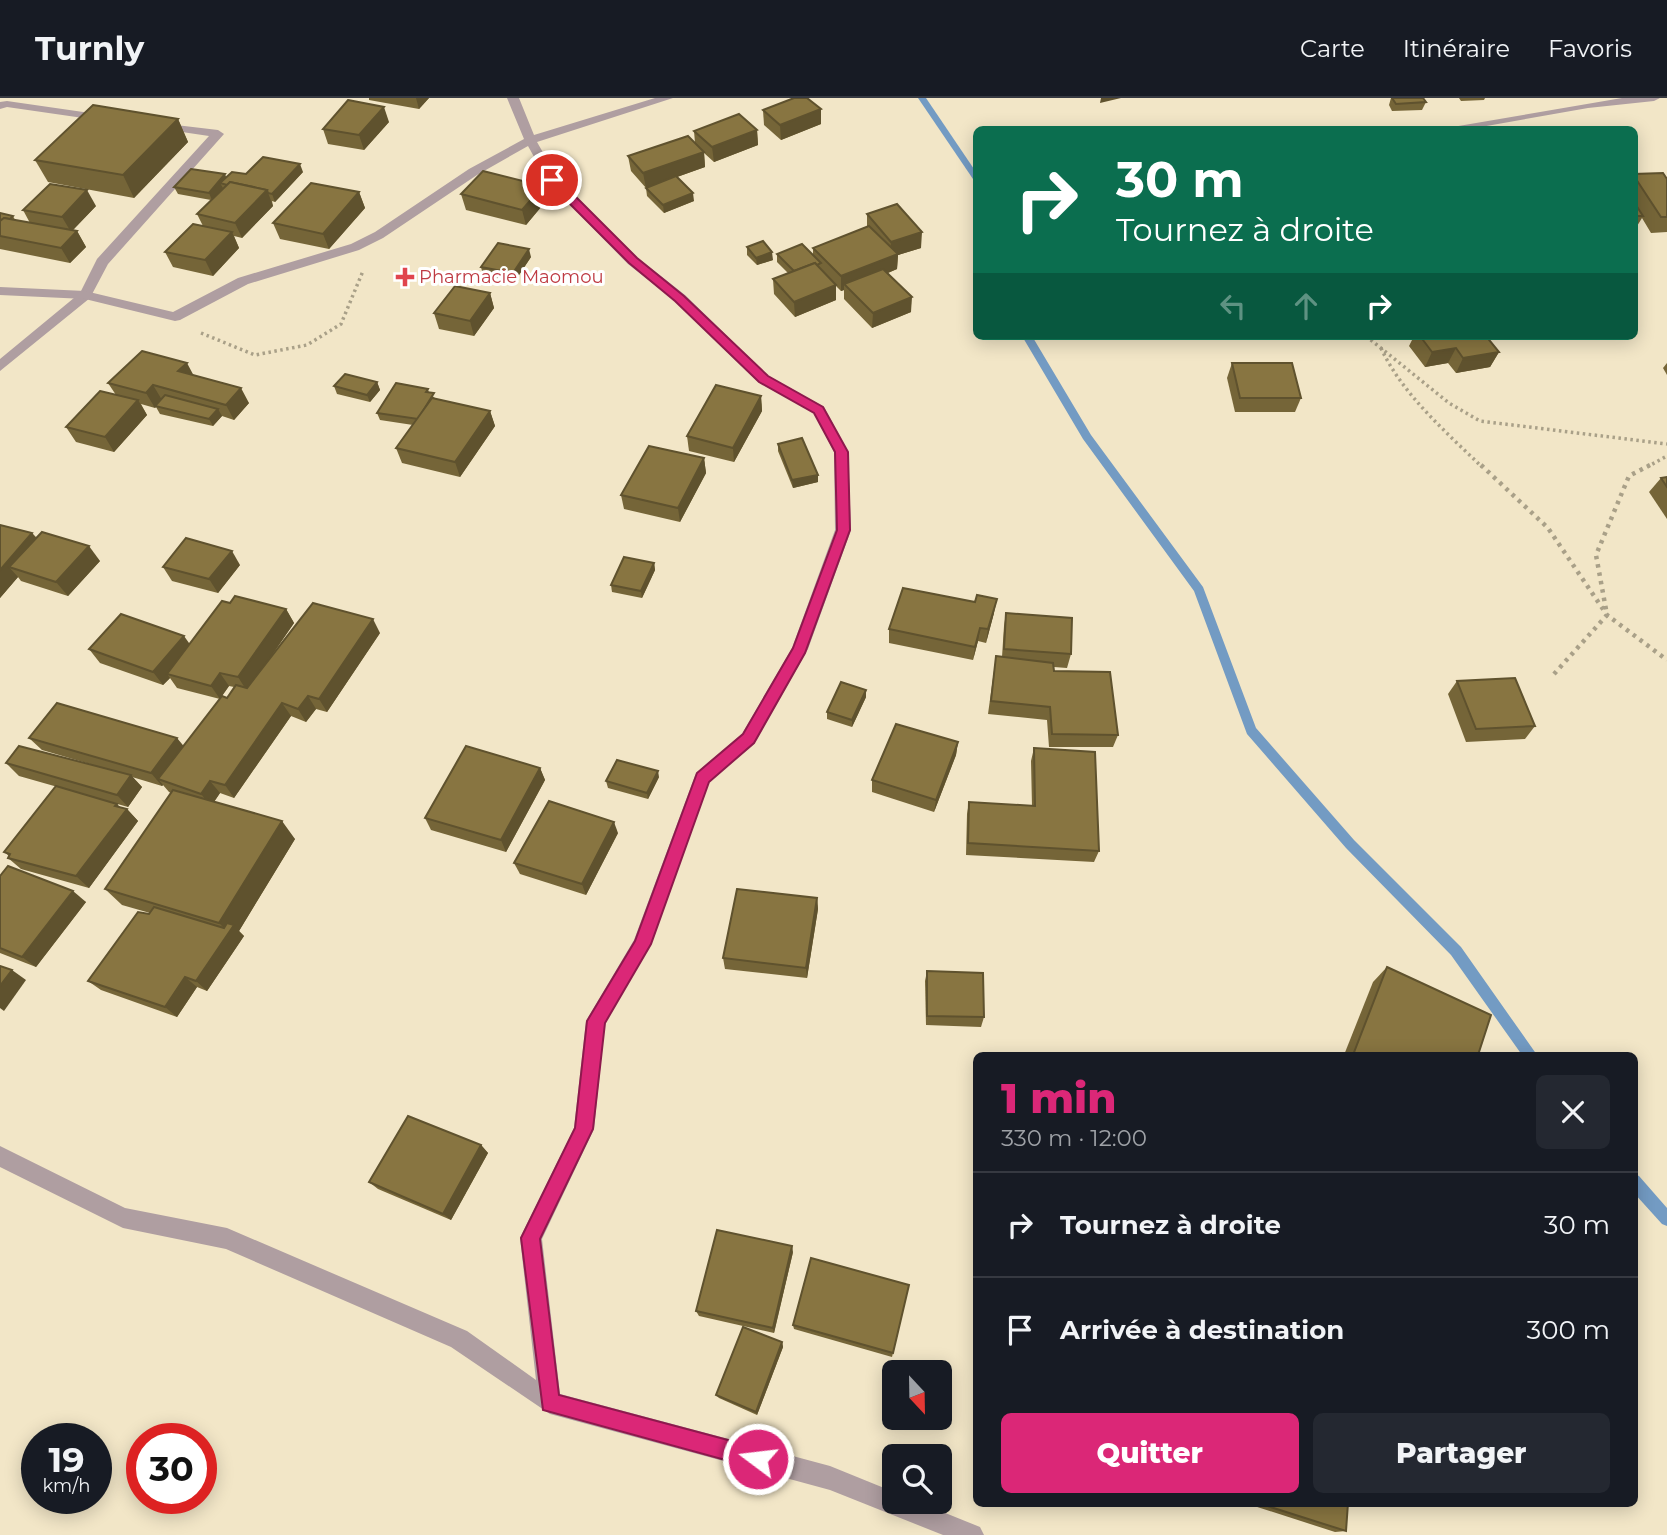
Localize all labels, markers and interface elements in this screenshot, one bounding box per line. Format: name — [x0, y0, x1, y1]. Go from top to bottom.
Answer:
text: Turnly — [35, 28, 144, 68]
text: Carte — [1300, 34, 1365, 63]
text: Itinéraire — [1403, 34, 1510, 63]
text: Favoris — [1548, 34, 1632, 63]
pin — [522, 150, 582, 210]
text: 30 m — [1116, 150, 1244, 209]
icon: right — [1001, 154, 1092, 245]
icon: arrive — [533, 161, 571, 199]
text: Tournez à droite — [1116, 210, 1374, 249]
place label: Pharmacie Maomou — [419, 266, 604, 288]
marker: Pharmacie Maomou — [397, 269, 413, 285]
icon: left — [1214, 287, 1252, 325]
icon: ahead — [1287, 287, 1325, 325]
icon: right — [1360, 287, 1398, 325]
text: 1 min — [1001, 1072, 1117, 1124]
button: close — [1536, 1075, 1610, 1149]
text: 330 m · 12:00 — [1001, 1124, 1147, 1152]
icon: right — [1001, 1206, 1039, 1244]
text: Tournez à droite — [1060, 1209, 1281, 1241]
text: 30 m — [1544, 1209, 1610, 1241]
icon: arrive — [1001, 1311, 1039, 1349]
text: Arrivée à destination — [1060, 1314, 1344, 1346]
text: 300 m — [1527, 1314, 1610, 1346]
north arrow — [882, 1360, 952, 1430]
map controls — [882, 1360, 952, 1514]
button: Quitter — [1001, 1413, 1299, 1493]
button: Partager — [1313, 1413, 1610, 1493]
position arrow — [721, 1422, 795, 1496]
speed limit sign: 30 — [126, 1423, 217, 1514]
text: 19 — [48, 1438, 85, 1481]
button: search — [882, 1444, 952, 1514]
text: km/h — [42, 1475, 91, 1497]

